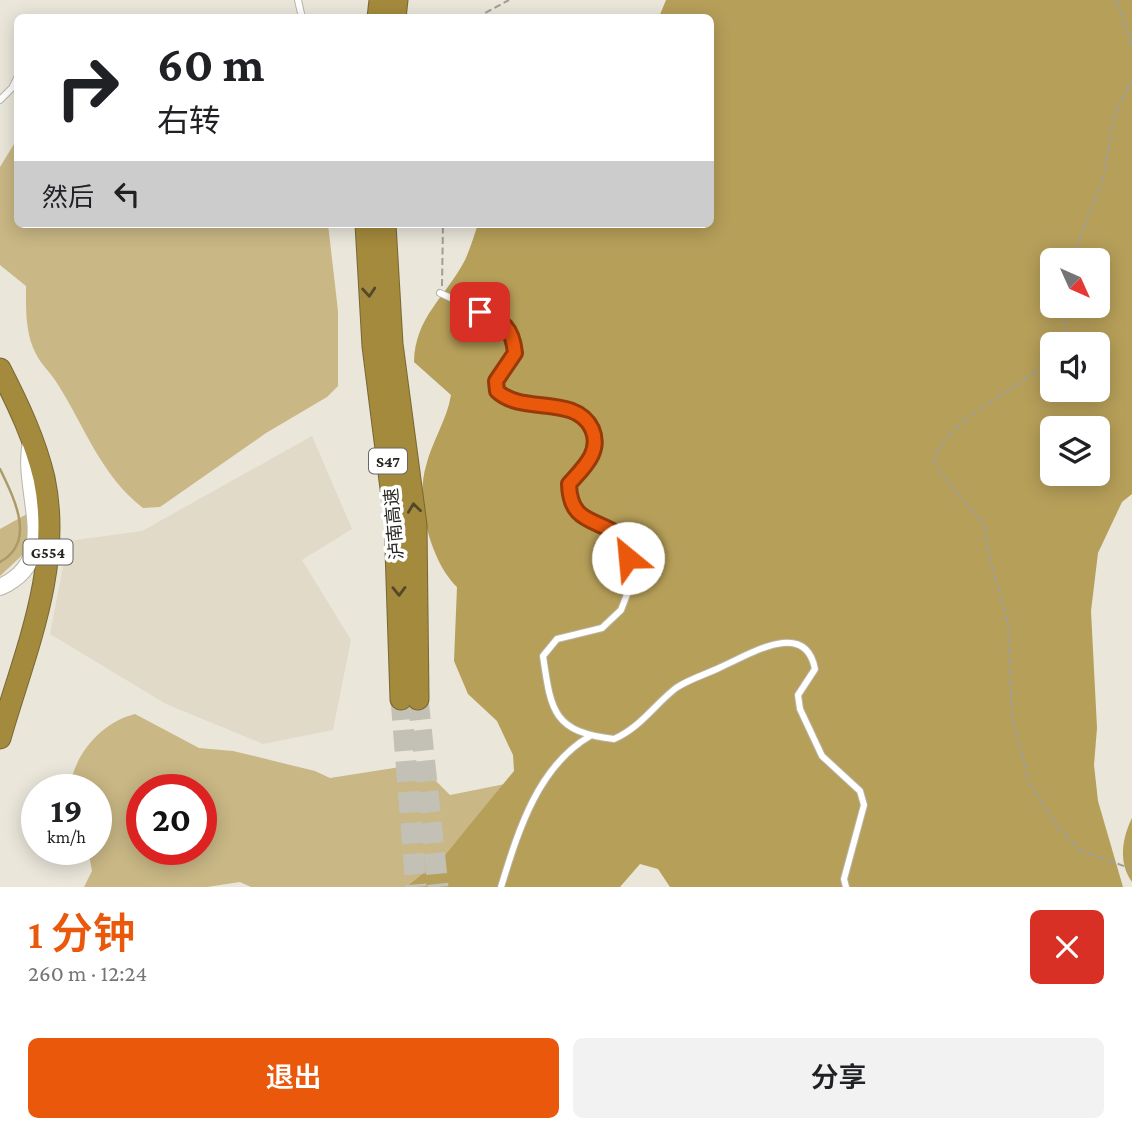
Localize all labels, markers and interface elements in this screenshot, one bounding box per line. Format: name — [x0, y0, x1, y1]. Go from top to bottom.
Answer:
text: 60 m — [157, 37, 264, 92]
icon: right — [42, 42, 133, 133]
text: 右转 — [157, 103, 221, 139]
icon: left — [108, 175, 146, 213]
text: 然后 — [42, 183, 94, 212]
north arrow — [1040, 248, 1110, 318]
map controls — [1040, 248, 1110, 486]
pin — [450, 282, 510, 342]
one-way arrow — [361, 287, 376, 298]
icon: arrive — [461, 293, 499, 331]
button: sound — [1040, 332, 1110, 402]
button: layers — [1040, 416, 1110, 486]
road number: S47 — [369, 448, 407, 474]
street label: 泸南高速 — [381, 487, 407, 561]
one-way arrow — [407, 502, 422, 514]
position arrow — [591, 521, 665, 595]
road number: G554 — [23, 540, 72, 565]
one-way arrow — [391, 587, 407, 597]
speed limit sign: 20 — [126, 774, 217, 865]
text: 19 — [50, 791, 83, 830]
text: km/h — [47, 827, 86, 847]
text: 1 分钟 — [28, 910, 135, 957]
button: close — [1030, 910, 1104, 984]
text: 260 m · 12:24 — [28, 960, 147, 986]
button: 退出 — [28, 1038, 559, 1118]
button: 分享 — [573, 1038, 1104, 1118]

